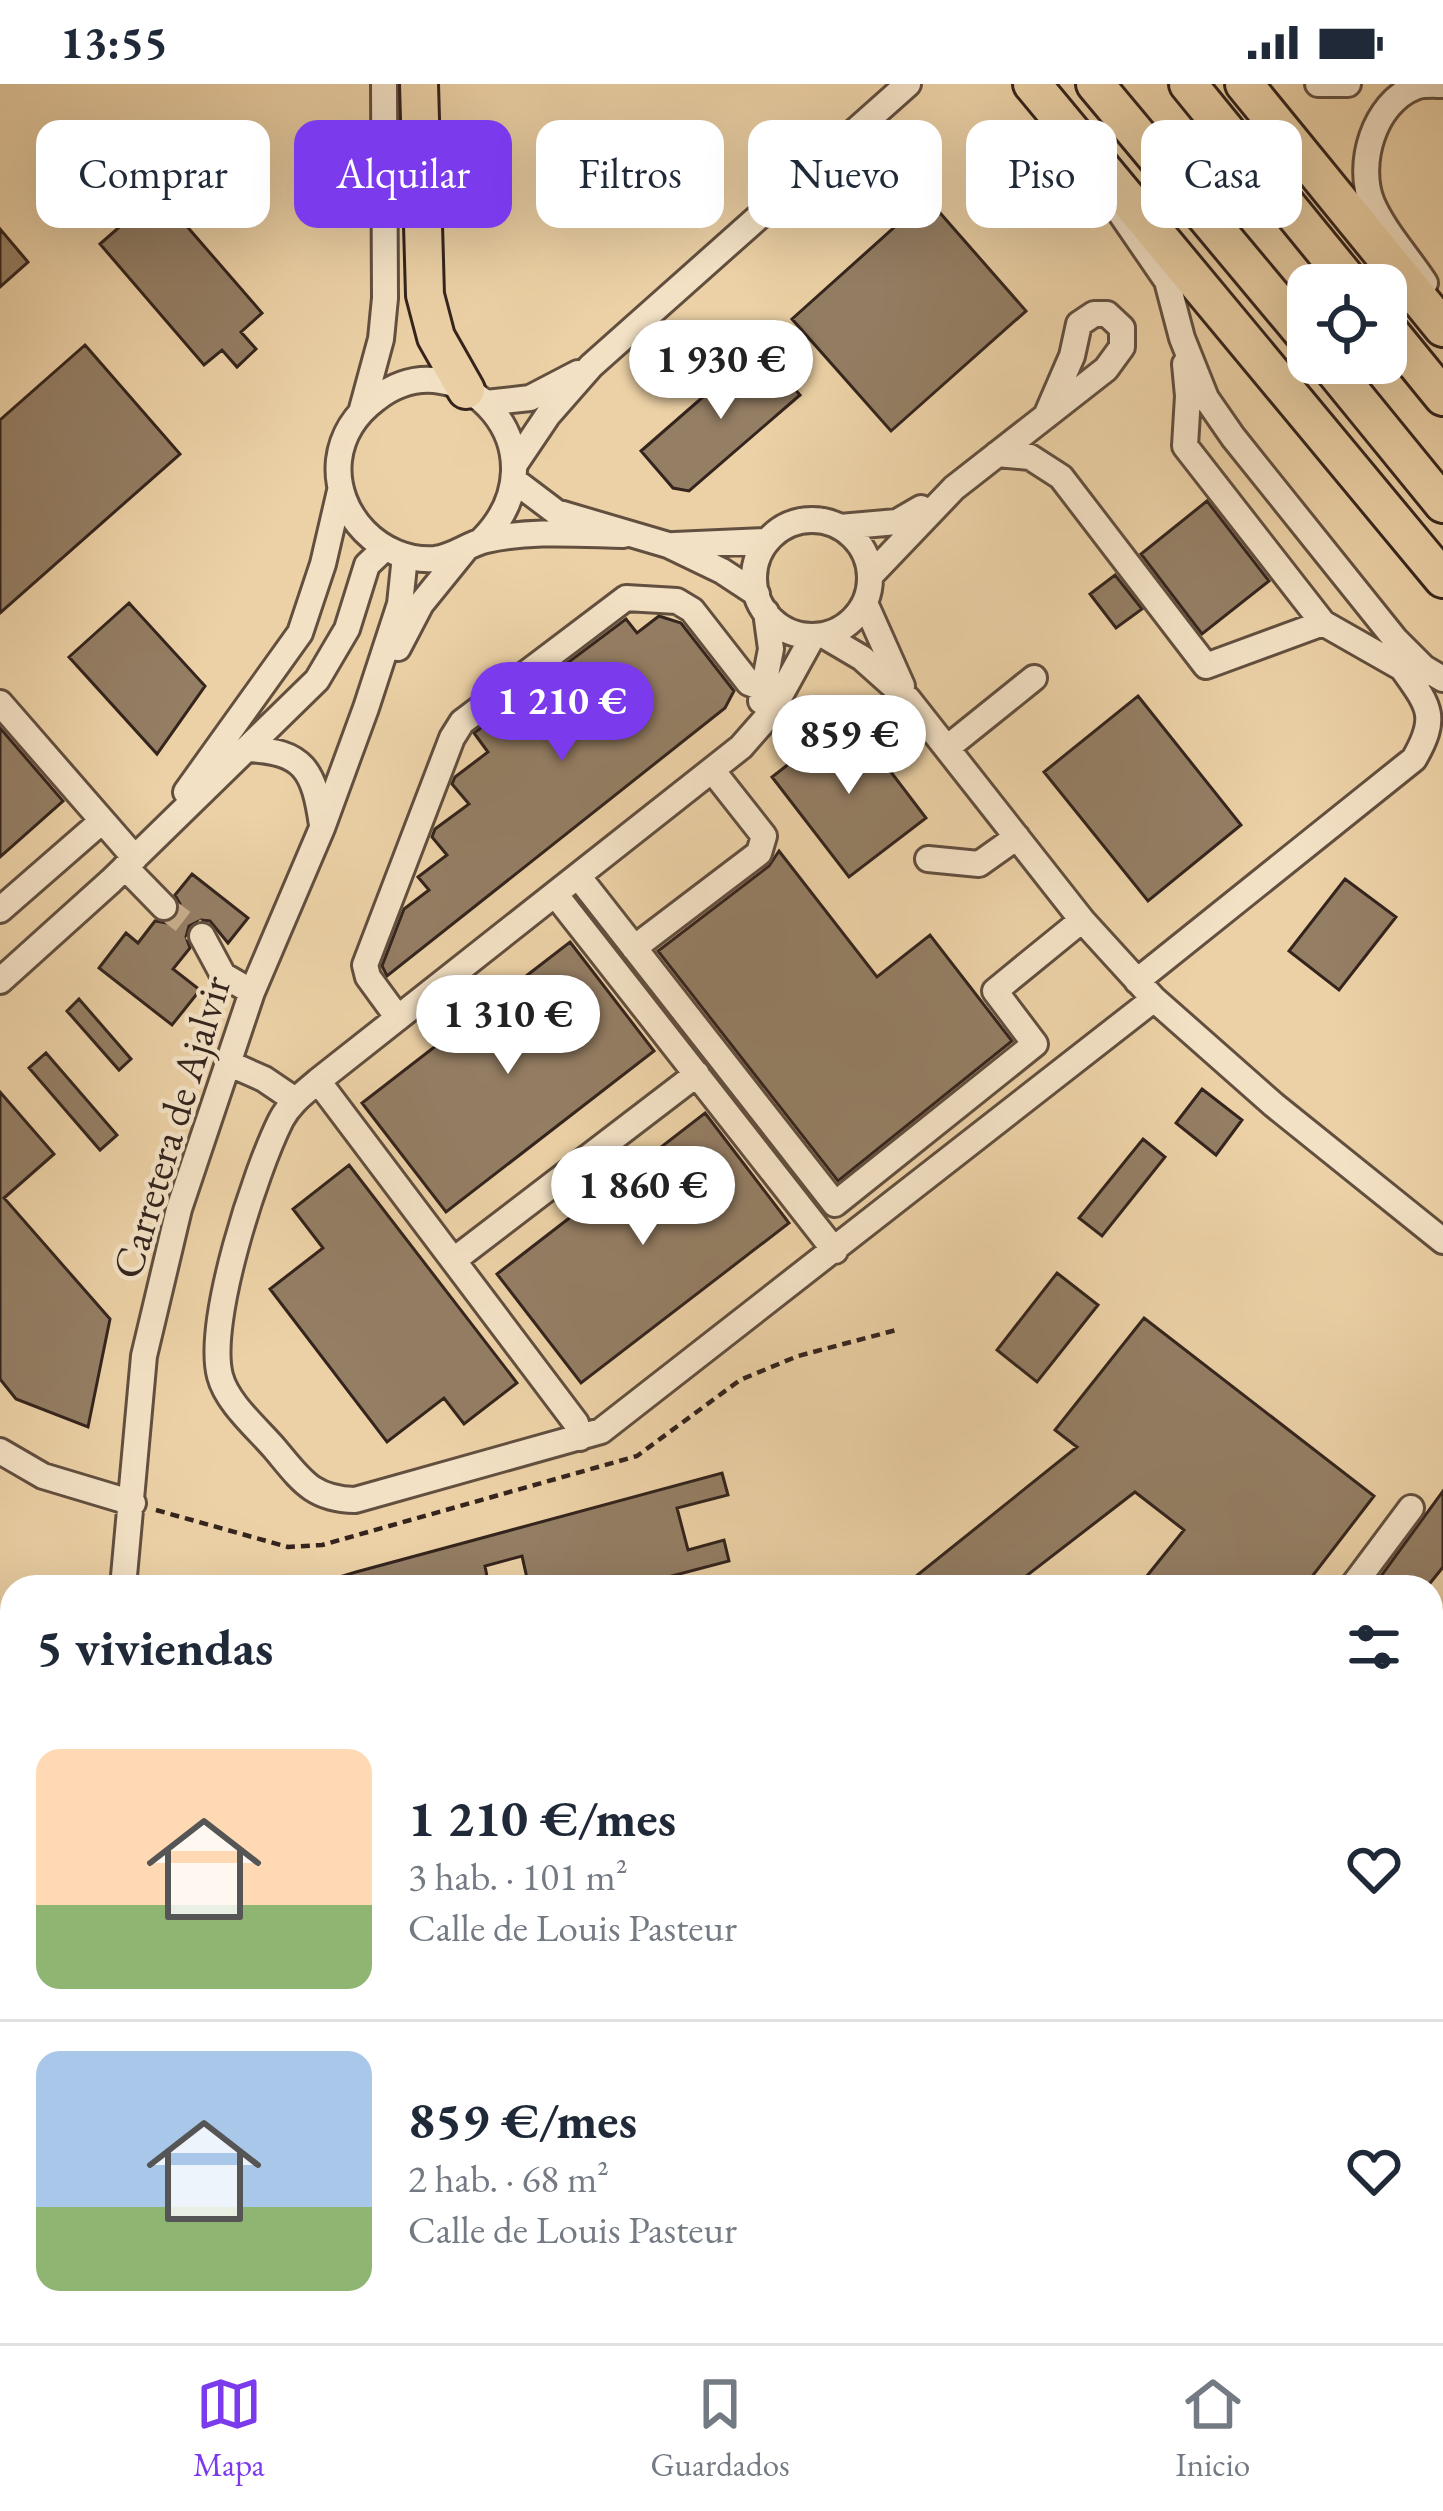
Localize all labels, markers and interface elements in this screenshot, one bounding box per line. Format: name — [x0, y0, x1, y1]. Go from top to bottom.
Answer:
text: 13:55 — [60, 13, 168, 71]
chip: Comprar — [36, 120, 270, 228]
chip: Alquilar — [294, 120, 512, 228]
chip: Filtros — [536, 120, 724, 228]
chip: Nuevo — [748, 120, 942, 228]
chip: Piso — [966, 120, 1117, 228]
chip: Casa — [1141, 120, 1302, 228]
map controls — [1287, 264, 1407, 384]
button: locate — [1287, 264, 1407, 384]
pin: 1 930 € — [610, 320, 832, 422]
text: 1 930 € — [656, 333, 786, 384]
pin: 1 210 € — [451, 662, 673, 764]
text: 1 210 € — [497, 675, 627, 726]
pin: 859 € — [765, 695, 933, 797]
text: 859 € — [799, 708, 899, 759]
street label: Carretera de Ajalvir — [99, 969, 243, 1285]
pin: 1 310 € — [397, 975, 619, 1077]
text: 1 310 € — [443, 988, 573, 1039]
pin: 1 860 € — [532, 1146, 754, 1248]
text: 1 860 € — [578, 1159, 708, 1210]
text: 5 viviendas — [36, 1614, 273, 1680]
icon: filters — [1341, 1614, 1407, 1680]
text: 1 210 €/mes — [408, 1785, 676, 1851]
icon: home — [132, 1797, 276, 1941]
icon: heart — [1341, 1836, 1407, 1902]
text: 3 hab. · 101 m² — [408, 1851, 628, 1902]
text: Calle de Louis Pasteur — [408, 1902, 737, 1953]
text: 859 €/mes — [408, 2087, 637, 2153]
icon: home — [132, 2099, 276, 2243]
icon: heart — [1341, 2138, 1407, 2204]
text: 2 hab. · 68 m² — [408, 2153, 609, 2204]
text: Calle de Louis Pasteur — [408, 2204, 737, 2255]
tab: Mapa — [193, 2371, 265, 2486]
tab: Guardados — [651, 2371, 790, 2486]
tab: Inicio — [1175, 2371, 1250, 2486]

